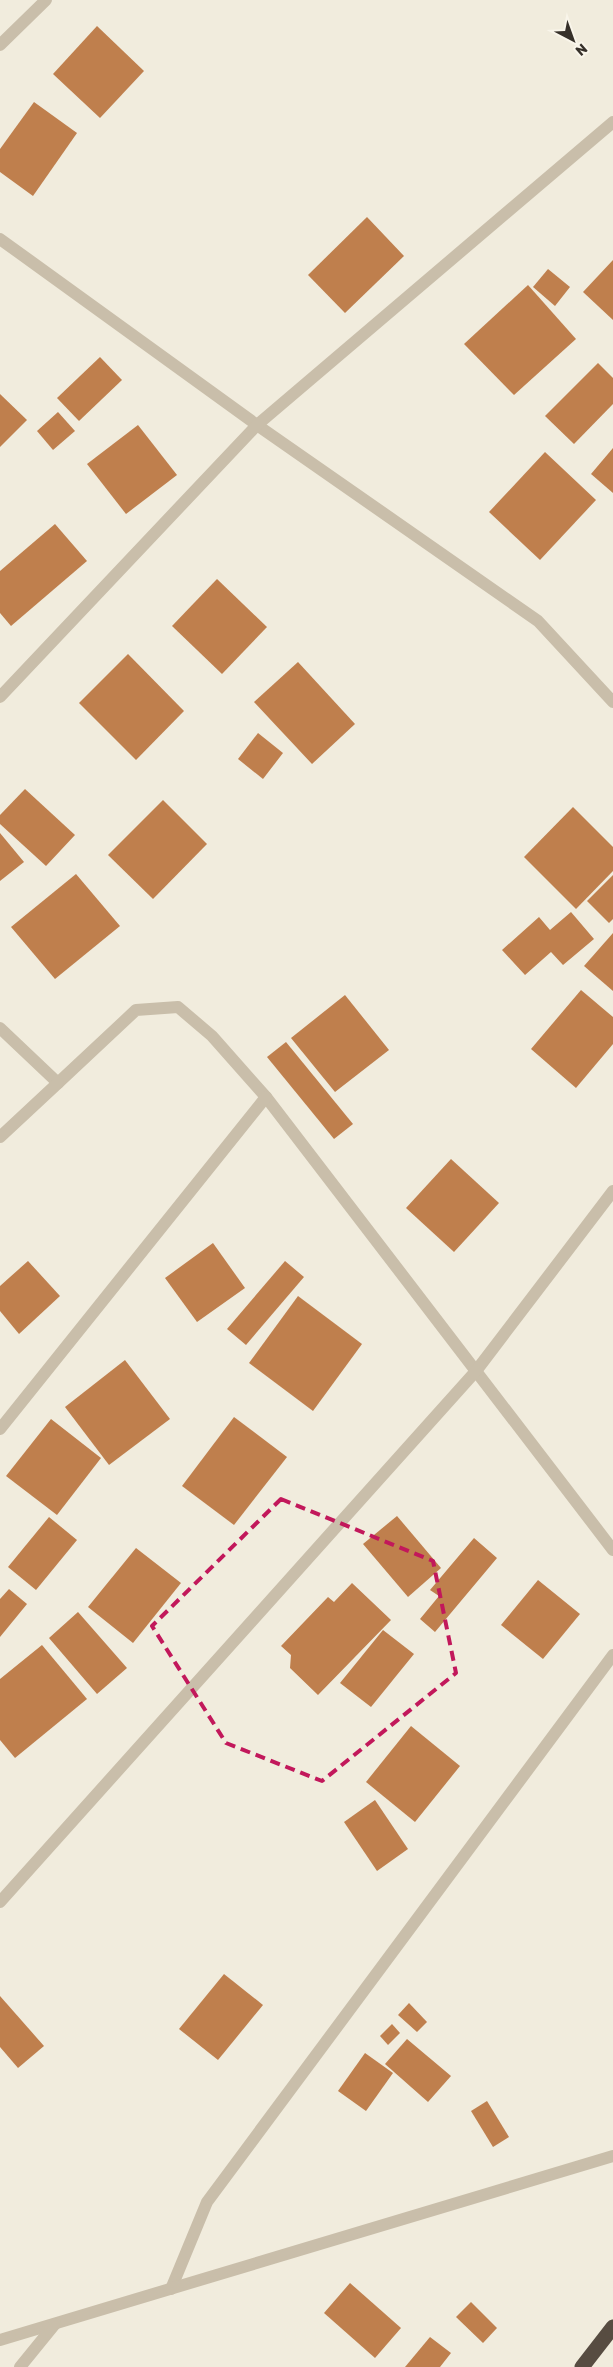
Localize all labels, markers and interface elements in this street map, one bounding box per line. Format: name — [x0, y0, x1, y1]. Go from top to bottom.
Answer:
north arrow — [548, 15, 598, 65]
text: N — [572, 40, 591, 59]

